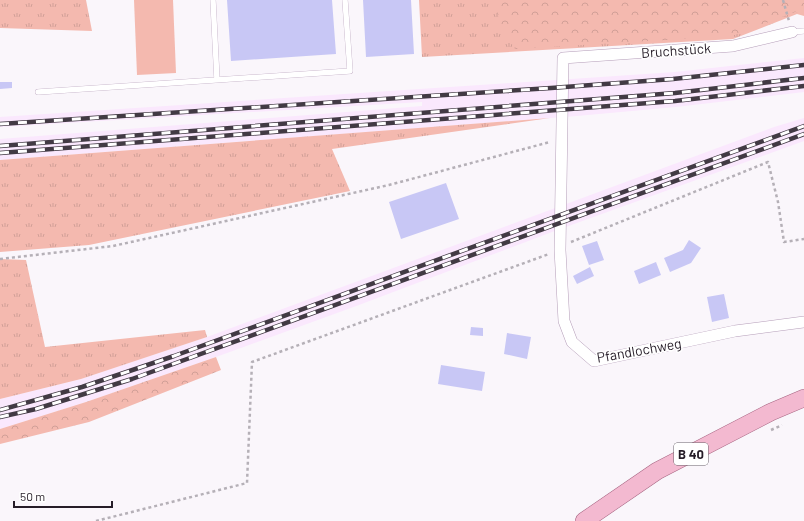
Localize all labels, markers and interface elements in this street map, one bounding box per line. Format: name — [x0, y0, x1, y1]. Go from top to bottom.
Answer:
street label: Bruchstück — [641, 39, 711, 61]
street label: Pfandlochweg — [595, 334, 683, 366]
road number: B 40 — [674, 443, 708, 465]
scale bar — [14, 483, 112, 509]
text: 50 m — [20, 489, 45, 503]

